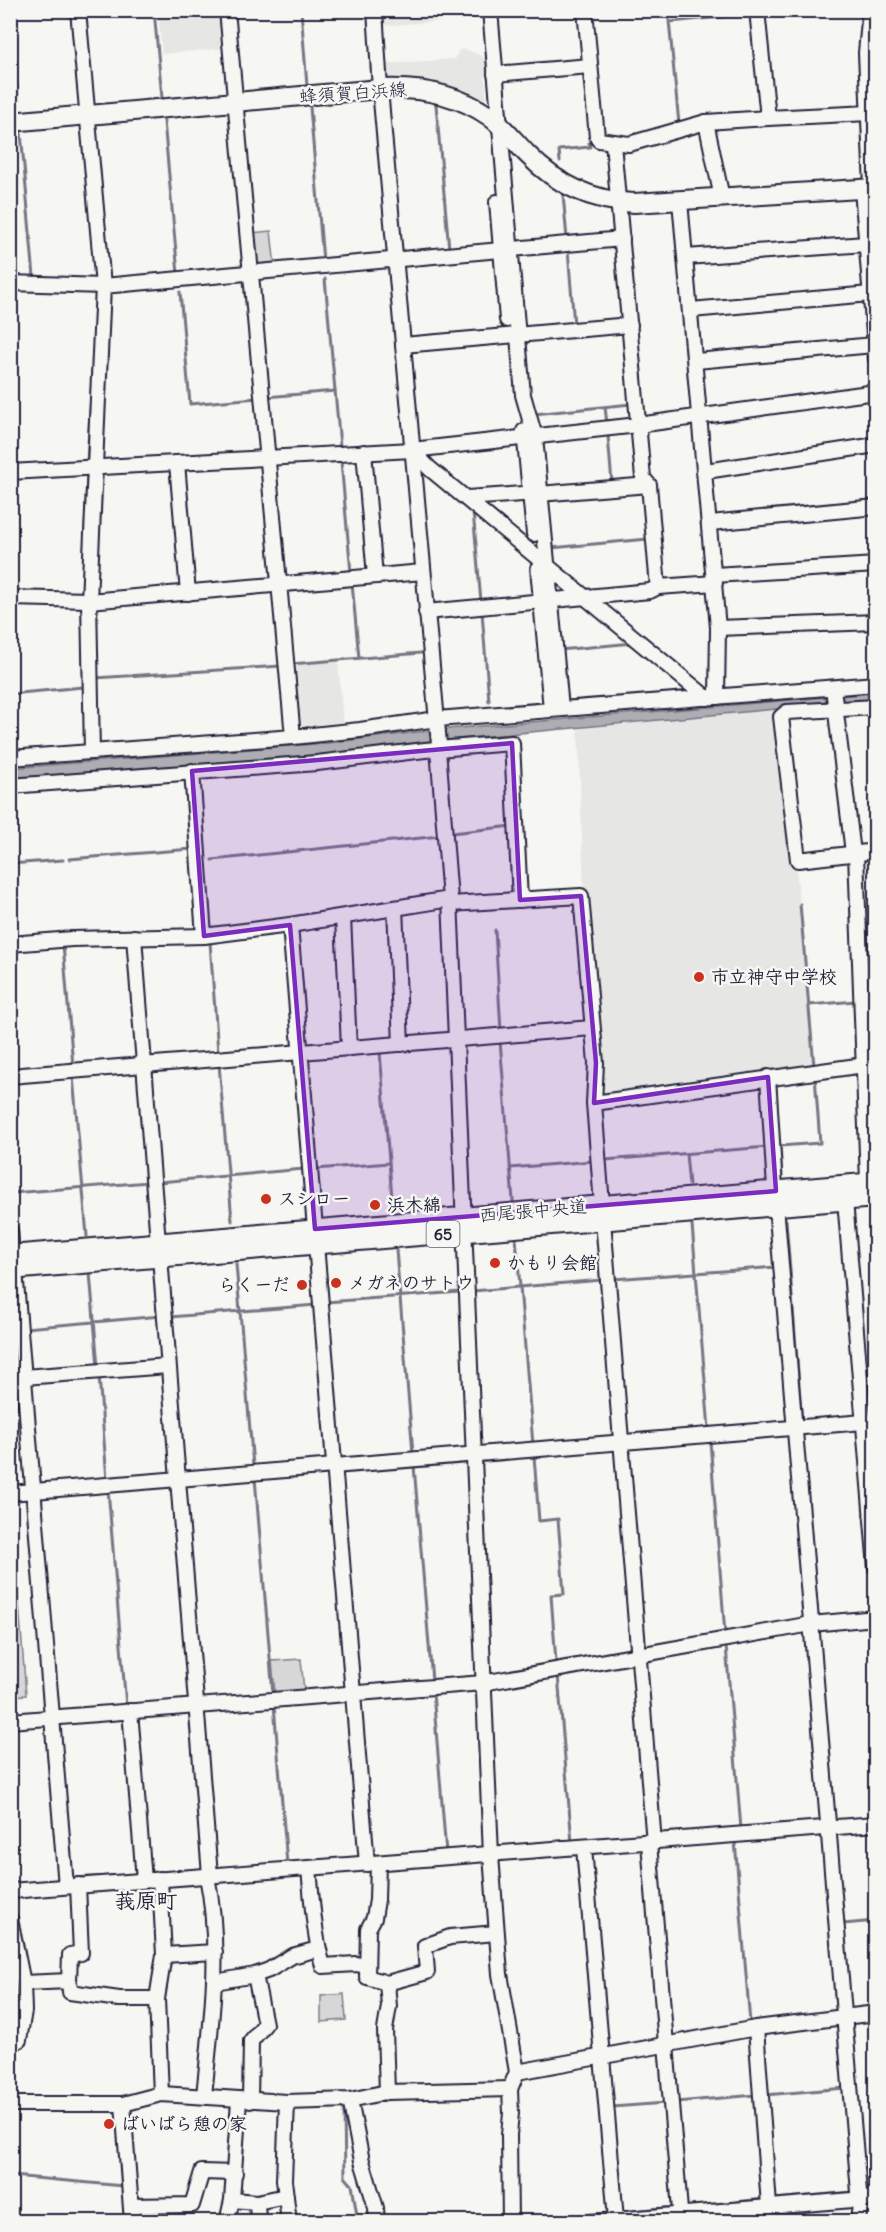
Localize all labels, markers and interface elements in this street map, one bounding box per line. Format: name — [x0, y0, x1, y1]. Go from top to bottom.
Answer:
street label: 蜂須賀白浜線 — [298, 77, 408, 108]
place label: 市立神守中学校 — [711, 965, 837, 988]
marker: 市立神守中学校 — [692, 970, 706, 984]
place label: スシロー — [278, 1187, 350, 1210]
marker: スシロー — [259, 1192, 273, 1206]
place label: 浜木綿 — [387, 1193, 441, 1216]
street label: 西尾張中央道 — [478, 1194, 588, 1227]
marker: 浜木綿 — [368, 1198, 382, 1212]
road number: 65 — [426, 1221, 460, 1247]
place label: かもり会館 — [507, 1251, 597, 1274]
marker: かもり会館 — [488, 1256, 502, 1270]
place label: メガネのサトウ — [348, 1271, 474, 1294]
place label: らくーだ — [218, 1273, 290, 1296]
marker: メガネのサトウ — [329, 1276, 343, 1290]
marker: らくーだ — [295, 1278, 309, 1292]
district label: 莪原町 — [115, 1887, 178, 1914]
place label: ばいばら憩の家 — [121, 2112, 247, 2135]
marker: ばいばら憩の家 — [102, 2117, 116, 2131]

